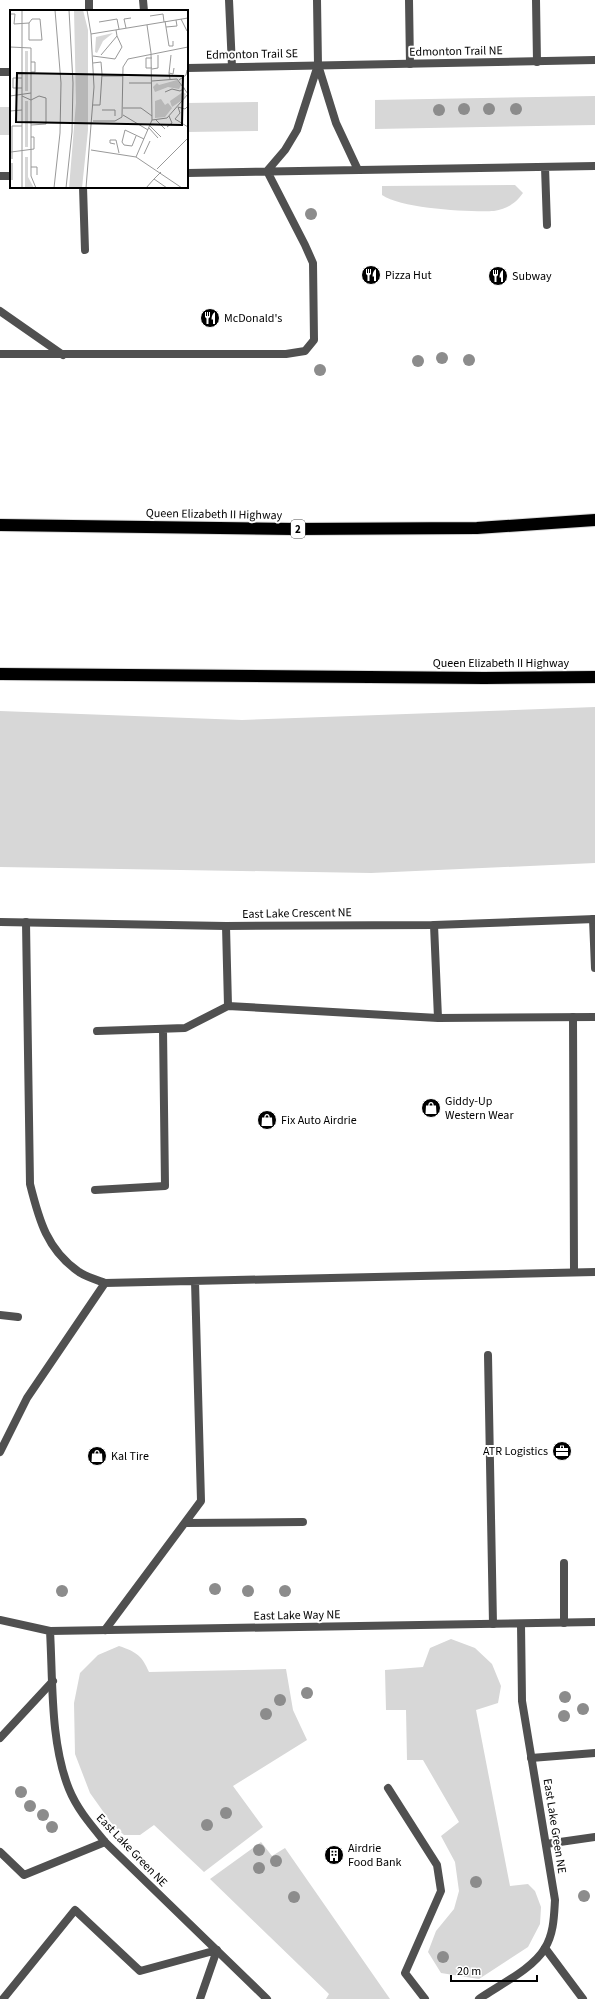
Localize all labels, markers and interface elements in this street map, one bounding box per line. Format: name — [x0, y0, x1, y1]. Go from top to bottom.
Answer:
inset map — [10, 10, 188, 188]
street label: Edmonton Trail NE — [409, 42, 503, 61]
street label: Edmonton Trail SE — [206, 45, 298, 64]
restaurant icon: Pizza Hut — [360, 264, 382, 286]
restaurant icon: Subway — [487, 265, 509, 287]
place label: Pizza Hut — [385, 267, 432, 284]
place label: Subway — [512, 268, 552, 285]
restaurant icon: McDonald's — [199, 307, 221, 329]
place label: McDonald's — [224, 310, 282, 327]
street label: Queen Elizabeth II Highway — [146, 505, 283, 524]
road number: 2 — [291, 520, 305, 538]
street label: Queen Elizabeth II Highway — [433, 655, 570, 672]
street label: East Lake Crescent NE — [242, 904, 352, 923]
place label: Giddy-Up Western Wear — [445, 1093, 514, 1124]
shop icon: Giddy-Up Western Wear — [420, 1097, 442, 1119]
shop icon: Fix Auto Airdrie — [256, 1109, 278, 1131]
place label: Fix Auto Airdrie — [281, 1112, 357, 1129]
office icon: ATR Logistics — [551, 1440, 573, 1462]
place label: ATR Logistics — [483, 1443, 548, 1460]
shop icon: Kal Tire — [86, 1445, 108, 1467]
place label: Kal Tire — [111, 1448, 149, 1465]
street label: East Lake Way NE — [253, 1606, 341, 1625]
street label: East Lake Green NE — [539, 1777, 570, 1875]
street label: East Lake Green NE — [92, 1810, 171, 1891]
place label: Airdrie Food Bank — [348, 1840, 402, 1871]
building icon: Airdrie Food Bank — [323, 1844, 345, 1866]
scale bar — [451, 1957, 537, 1983]
text: 20 m — [457, 1963, 481, 1980]

